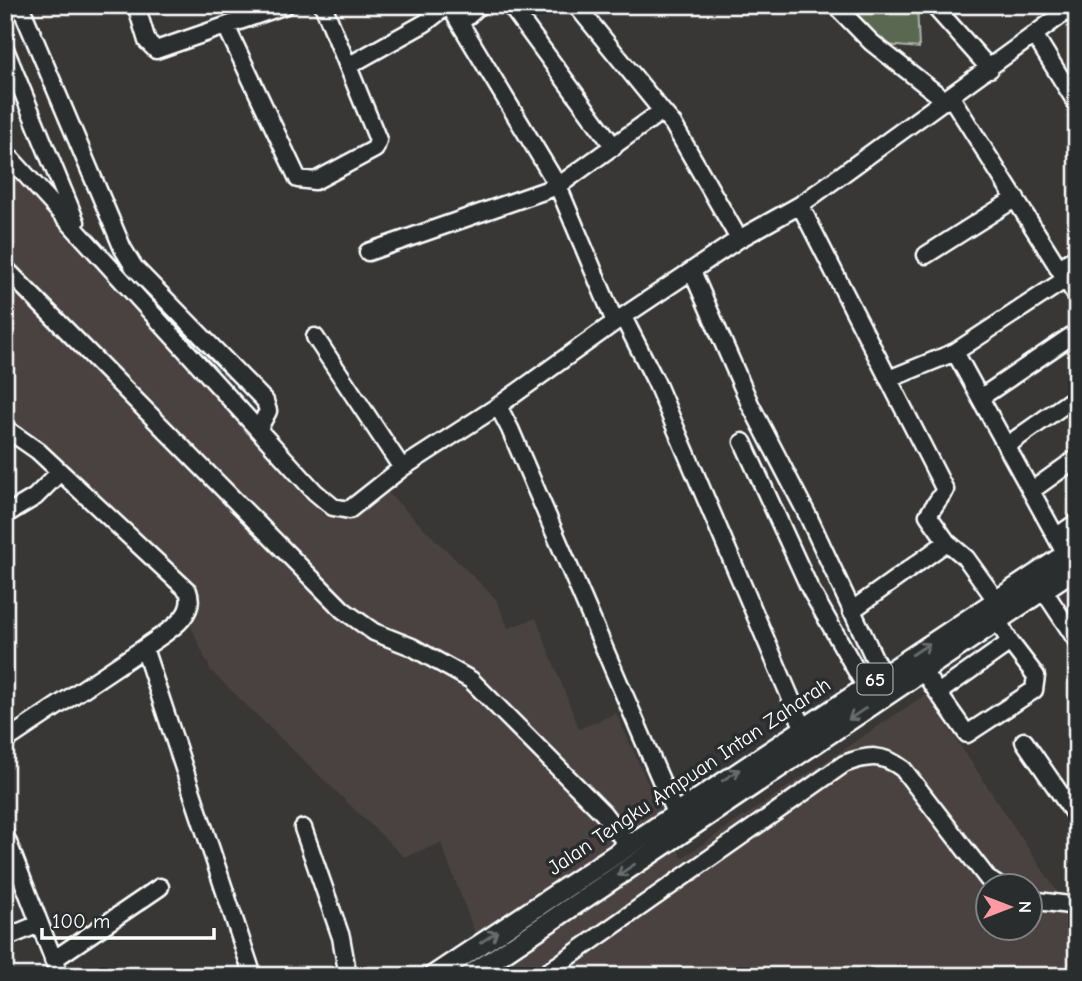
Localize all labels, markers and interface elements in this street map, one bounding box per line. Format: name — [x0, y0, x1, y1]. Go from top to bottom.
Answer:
one-way arrow — [911, 642, 930, 657]
road number: 65 — [858, 664, 892, 694]
street label: Jalan Tengku Ampuan Intan Zaharah — [543, 672, 835, 880]
one-way arrow — [848, 707, 867, 721]
one-way arrow — [721, 768, 741, 782]
one-way arrow — [617, 863, 636, 877]
north arrow — [974, 872, 1044, 942]
scale bar — [42, 897, 214, 941]
text: N — [1014, 901, 1036, 913]
text: 100 m — [52, 909, 110, 933]
one-way arrow — [479, 930, 498, 944]

